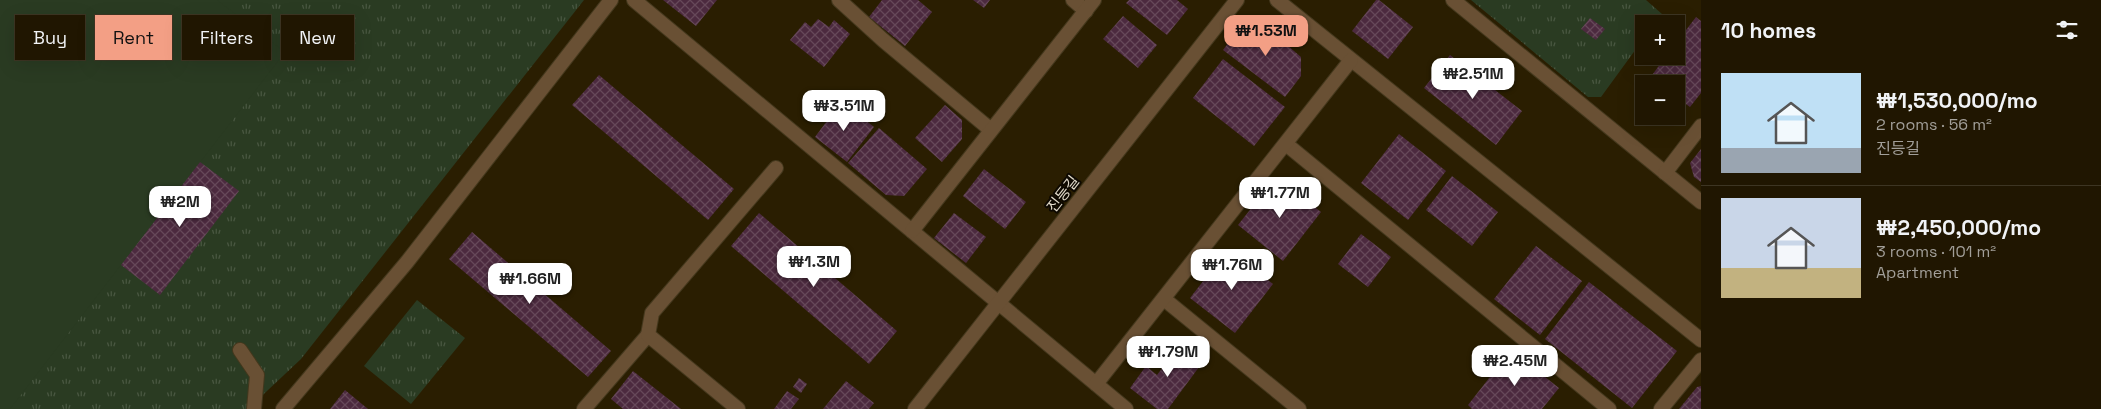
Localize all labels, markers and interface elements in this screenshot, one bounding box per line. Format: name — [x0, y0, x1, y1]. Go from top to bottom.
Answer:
chip: Buy — [15, 15, 85, 60]
chip: Rent — [95, 15, 172, 60]
chip: Filters — [182, 15, 271, 60]
chip: New — [281, 15, 354, 60]
pin: ₩1.53M — [1225, 15, 1307, 57]
map controls — [1635, 15, 1685, 125]
button: + — [1635, 15, 1685, 65]
icon: filters — [2053, 16, 2081, 44]
text: 10 homes — [1721, 17, 1816, 44]
text: ₩1.53M — [1235, 20, 1297, 41]
pin: ₩2.51M — [1432, 58, 1514, 100]
text: ₩2.51M — [1442, 63, 1504, 84]
button: − — [1635, 75, 1685, 125]
text: ₩1,530,000/mo — [1876, 87, 2038, 114]
pin: ₩3.51M — [803, 90, 885, 132]
icon: home — [1761, 93, 1821, 153]
text: ₩3.51M — [813, 95, 875, 116]
text: 2 rooms · 56 m² — [1876, 114, 1992, 135]
text: 진등길 — [1876, 138, 1920, 159]
street label: 진등길 — [1042, 172, 1083, 216]
pin: ₩1.77M — [1239, 176, 1321, 219]
text: ₩1.77M — [1250, 182, 1310, 203]
pin: ₩2M — [156, 186, 204, 228]
text: ₩2M — [160, 191, 200, 212]
text: ₩2,450,000/mo — [1876, 214, 2041, 241]
icon: home — [1761, 218, 1821, 278]
text: 3 rooms · 101 m² — [1876, 241, 1996, 262]
pin: ₩1.3M — [779, 246, 849, 288]
pin: ₩1.76M — [1191, 248, 1273, 291]
text: ₩1.3M — [788, 251, 840, 272]
text: ₩1.76M — [1202, 254, 1262, 275]
pin: ₩1.66M — [489, 262, 571, 305]
text: Apartment — [1876, 262, 1959, 283]
text: ₩1.66M — [499, 268, 561, 289]
pin: ₩1.79M — [1127, 336, 1209, 378]
text: ₩1.79M — [1138, 341, 1198, 362]
pin: ₩2.45M — [1474, 344, 1556, 387]
text: ₩2.45M — [1483, 350, 1547, 371]

